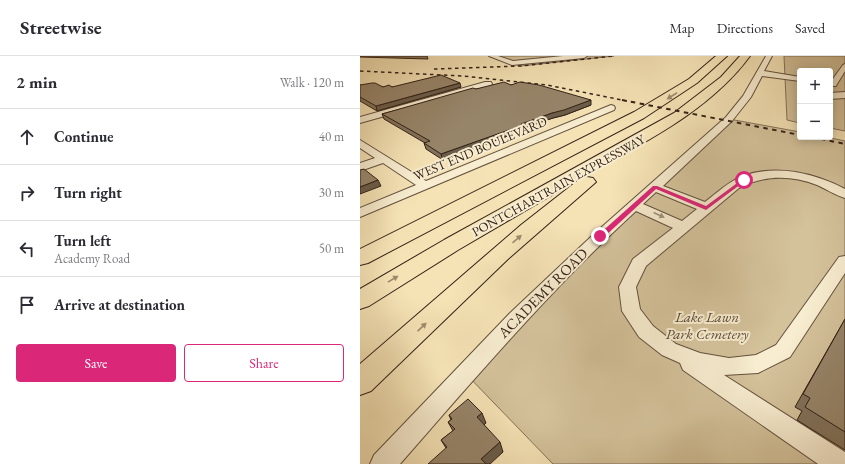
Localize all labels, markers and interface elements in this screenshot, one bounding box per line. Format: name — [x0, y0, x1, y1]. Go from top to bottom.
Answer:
text: Streetwise — [20, 15, 102, 40]
text: Map — [669, 19, 695, 37]
text: Directions — [717, 19, 773, 37]
text: Saved — [795, 19, 825, 37]
map controls — [797, 68, 833, 140]
button: + — [797, 68, 833, 104]
text: 2 min — [16, 71, 57, 93]
text: Walk · 120 m — [280, 74, 344, 91]
one-way arrow — [667, 92, 677, 100]
button: − — [797, 104, 833, 140]
street label: WEST END BOULEVARD — [411, 112, 550, 184]
icon: ahead — [16, 126, 38, 148]
text: Continue — [54, 127, 114, 146]
text: 40 m — [319, 128, 344, 145]
street label: PONTCHARTRAIN EXPRESSWAY — [469, 130, 649, 240]
route start — [735, 171, 753, 189]
icon: right — [16, 182, 38, 204]
text: Turn right — [54, 183, 122, 202]
text: 30 m — [319, 184, 344, 201]
one-way arrow — [654, 212, 665, 218]
route end — [591, 227, 609, 245]
text: Turn left — [54, 231, 111, 250]
one-way arrow — [513, 235, 522, 244]
icon: left — [16, 238, 38, 260]
text: 50 m — [319, 240, 344, 257]
street label: ACADEMY ROAD — [493, 244, 592, 342]
text: Academy Road — [54, 250, 130, 267]
one-way arrow — [387, 276, 399, 283]
icon: arrive — [16, 294, 38, 316]
text: Arrive at destination — [54, 295, 185, 314]
park label: Lake Lawn Park Cemetery — [665, 307, 749, 343]
one-way arrow — [417, 323, 427, 332]
button: Save — [16, 344, 176, 382]
button: Share — [184, 344, 344, 382]

